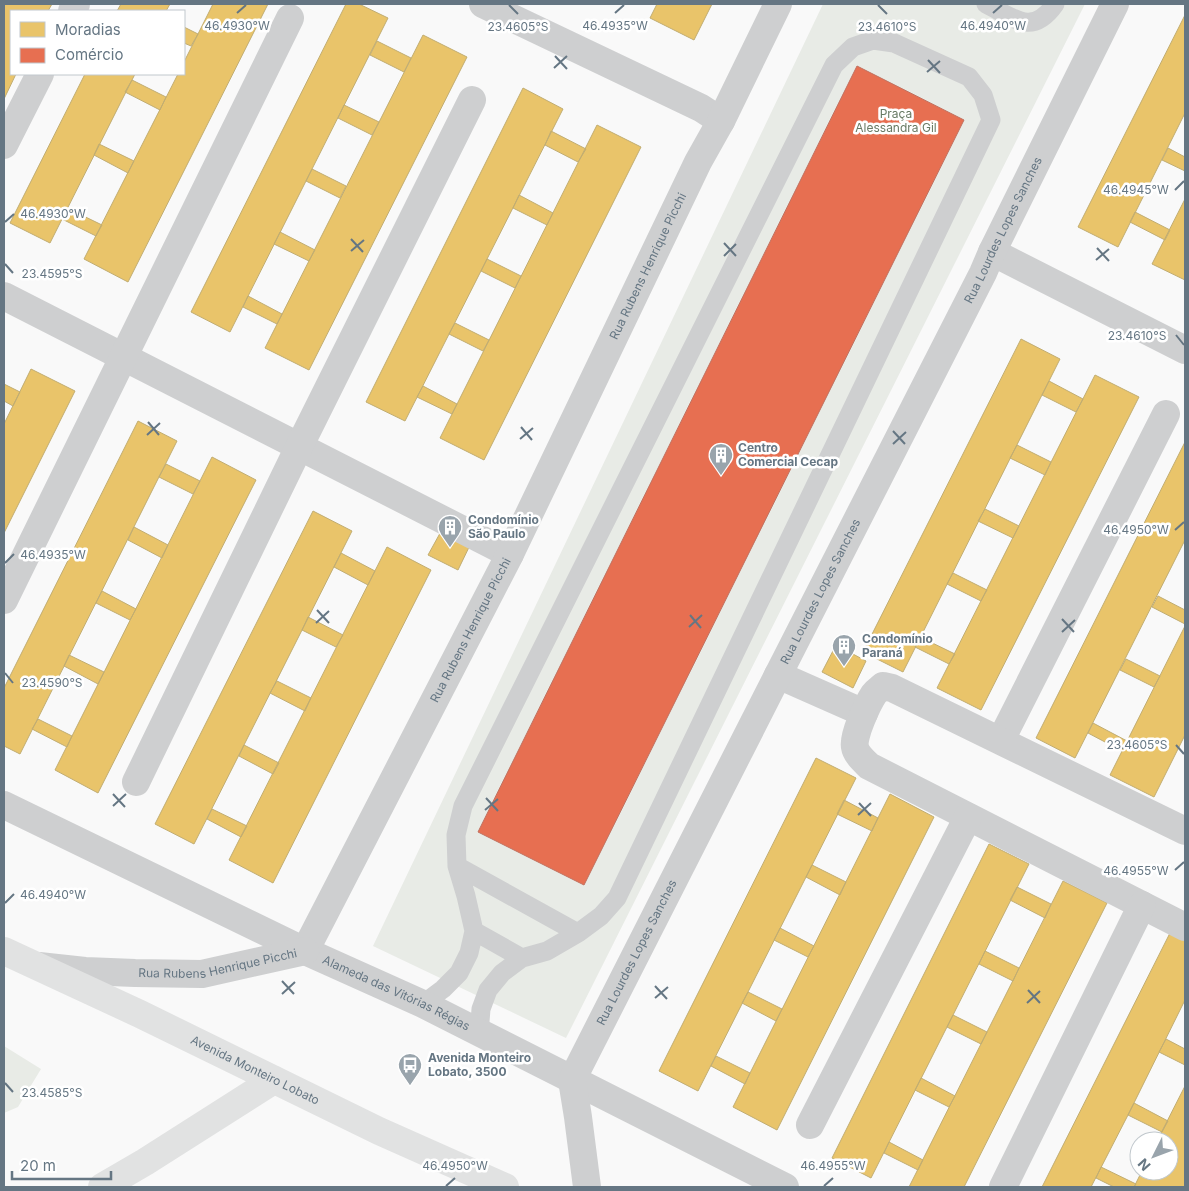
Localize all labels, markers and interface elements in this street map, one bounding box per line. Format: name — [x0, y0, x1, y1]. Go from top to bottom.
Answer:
legend — [10, 10, 185, 75]
text: 46.4930°W — [204, 18, 270, 33]
text: 46.4935°W — [582, 18, 648, 33]
text: 46.4940°W — [960, 18, 1026, 33]
text: 23.4605°S — [487, 19, 549, 34]
text: 23.4610°S — [858, 19, 917, 34]
text: Moradias — [55, 20, 121, 39]
text: Comércio — [55, 45, 123, 64]
park label: Praça Alessandra Gil — [855, 106, 937, 135]
street label: Rua Lourdes Lopes Sanches — [961, 154, 1045, 306]
text: 46.4945°W — [1103, 182, 1169, 197]
street label: Rua Rubens Henrique Picchi — [606, 190, 689, 342]
text: 46.4930°W — [20, 206, 86, 221]
text: 23.4595°S — [22, 266, 83, 281]
text: 23.4610°S — [1108, 328, 1167, 343]
place label: Centro Comercial Cecap — [738, 440, 838, 469]
building icon: Centro Comercial Cecap — [708, 442, 734, 476]
place label: Condomínio São Paulo — [468, 512, 539, 541]
building icon: Condomínio São Paulo — [437, 514, 463, 548]
street label: Rua Lourdes Lopes Sanches — [777, 516, 863, 667]
text: 46.4950°W — [1103, 522, 1169, 537]
text: 46.4935°W — [20, 547, 86, 562]
street label: Rua Rubens Henrique Picchi — [427, 555, 514, 705]
place label: Condomínio Paraná — [862, 631, 933, 660]
building icon: Condomínio Paraná — [831, 633, 857, 667]
text: 23.4590°S — [21, 675, 83, 690]
text: 23.4605°S — [1106, 737, 1168, 752]
text: 46.4955°W — [1103, 863, 1169, 878]
street label: Rua Lourdes Lopes Sanches — [593, 877, 680, 1028]
text: 46.4940°W — [20, 887, 86, 902]
street label: Rua Rubens Henrique Picchi — [138, 945, 298, 981]
street label: Alameda das Vitórias Régias — [320, 952, 473, 1034]
street label: Avenida Monteiro Lobato — [188, 1032, 322, 1108]
place label: Avenida Monteiro Lobato, 3500 — [428, 1050, 531, 1079]
bus stop icon: Avenida Monteiro Lobato, 3500 — [397, 1052, 423, 1086]
text: 23.4585°S — [22, 1085, 83, 1100]
north arrow — [1129, 1131, 1179, 1181]
scale bar — [12, 1148, 111, 1180]
text: N — [1134, 1155, 1154, 1175]
text: 20 m — [20, 1156, 56, 1175]
text: 46.4950°W — [422, 1158, 488, 1173]
text: 46.4955°W — [800, 1158, 866, 1173]

